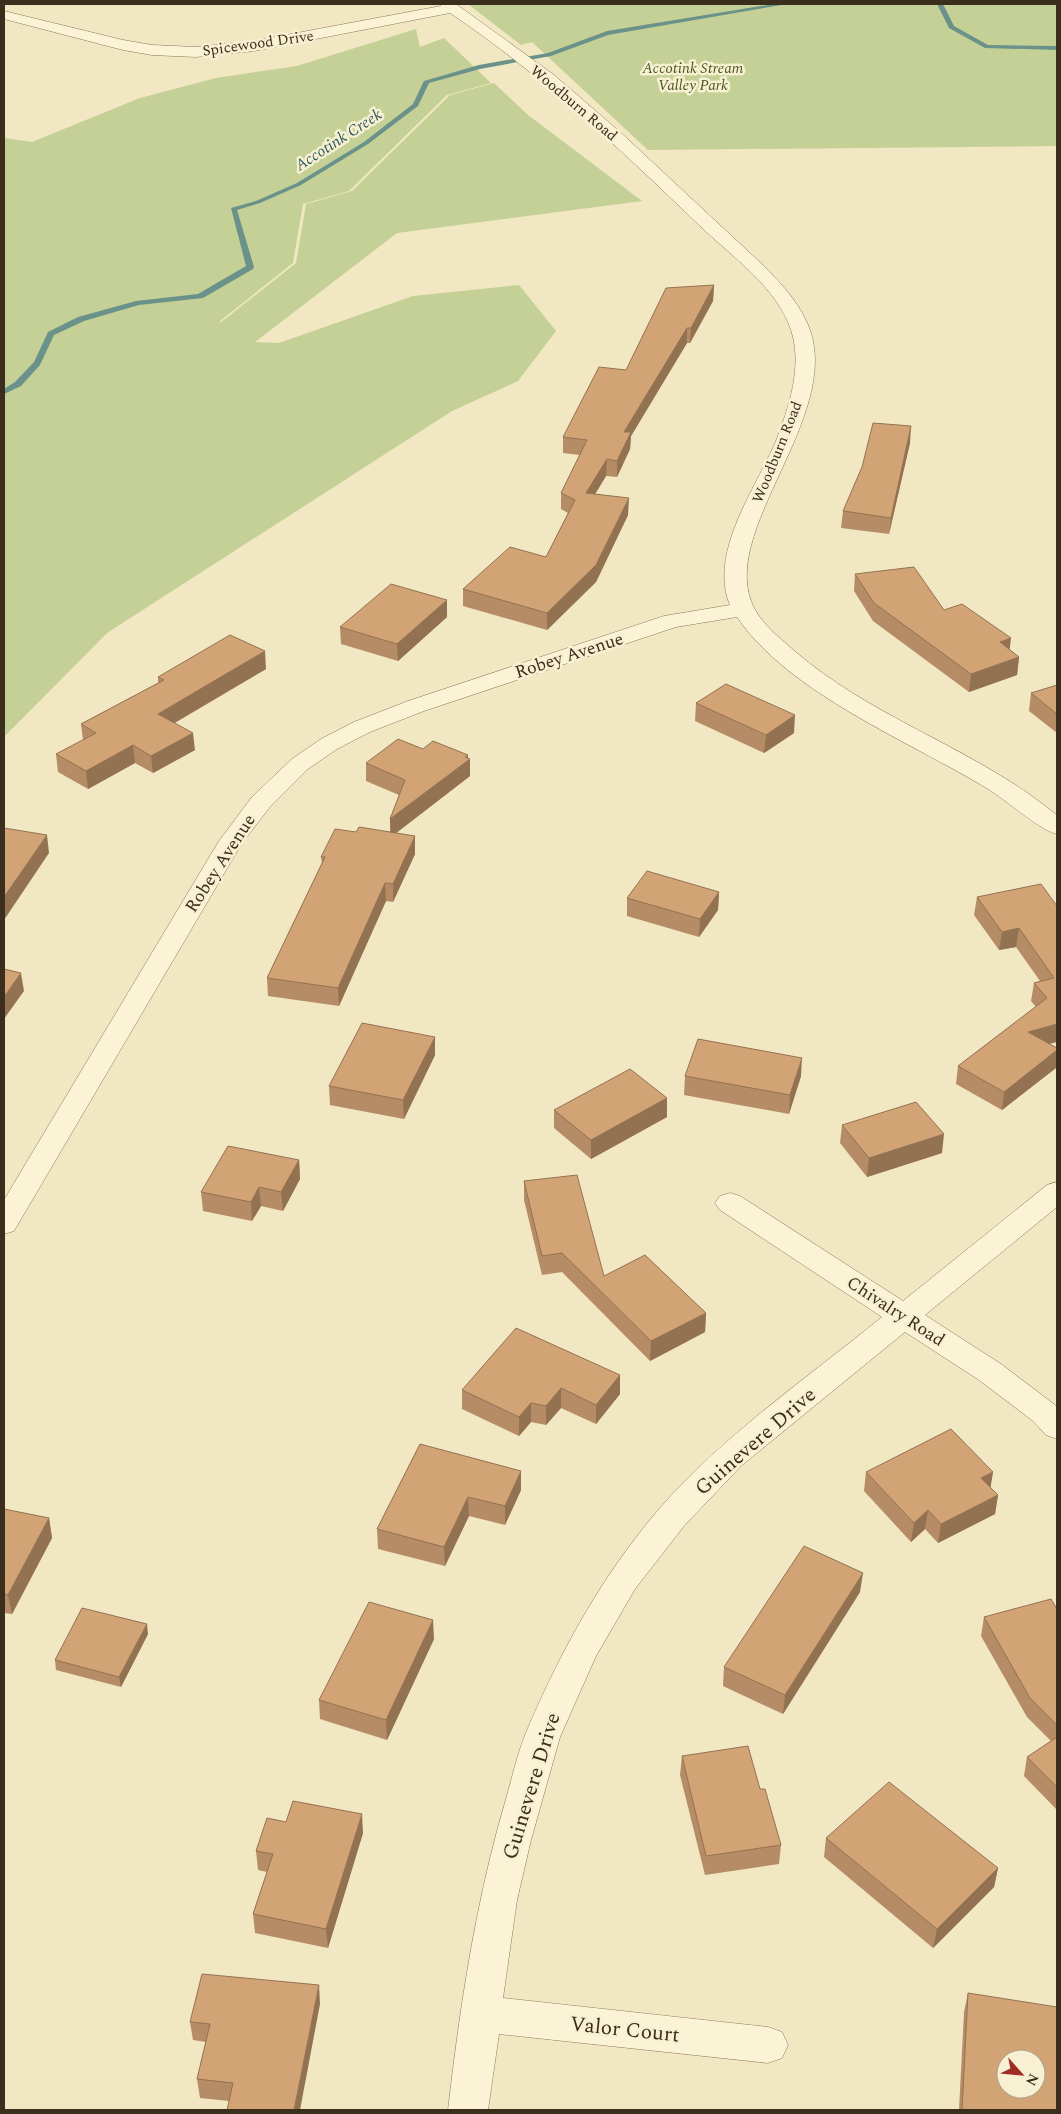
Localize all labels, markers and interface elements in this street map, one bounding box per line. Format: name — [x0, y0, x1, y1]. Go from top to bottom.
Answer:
street label: Spicewood Drive — [201, 24, 315, 63]
park label: Accotink Stream Valley Park — [642, 57, 744, 97]
street label: Woodburn Road — [525, 60, 623, 147]
water label: Accotink Creek — [289, 102, 387, 178]
street label: Woodburn Road — [747, 398, 808, 507]
street label: Robey Avenue — [511, 625, 627, 686]
street label: Robey Avenue — [178, 809, 263, 918]
street label: Chivalry Road — [841, 1269, 950, 1353]
street label: Guinevere Drive — [688, 1380, 824, 1504]
street label: Guinevere Drive — [494, 1709, 570, 1864]
street label: Valor Court — [569, 2008, 681, 2052]
north arrow — [996, 2049, 1046, 2099]
text: N — [1020, 2070, 1044, 2090]

